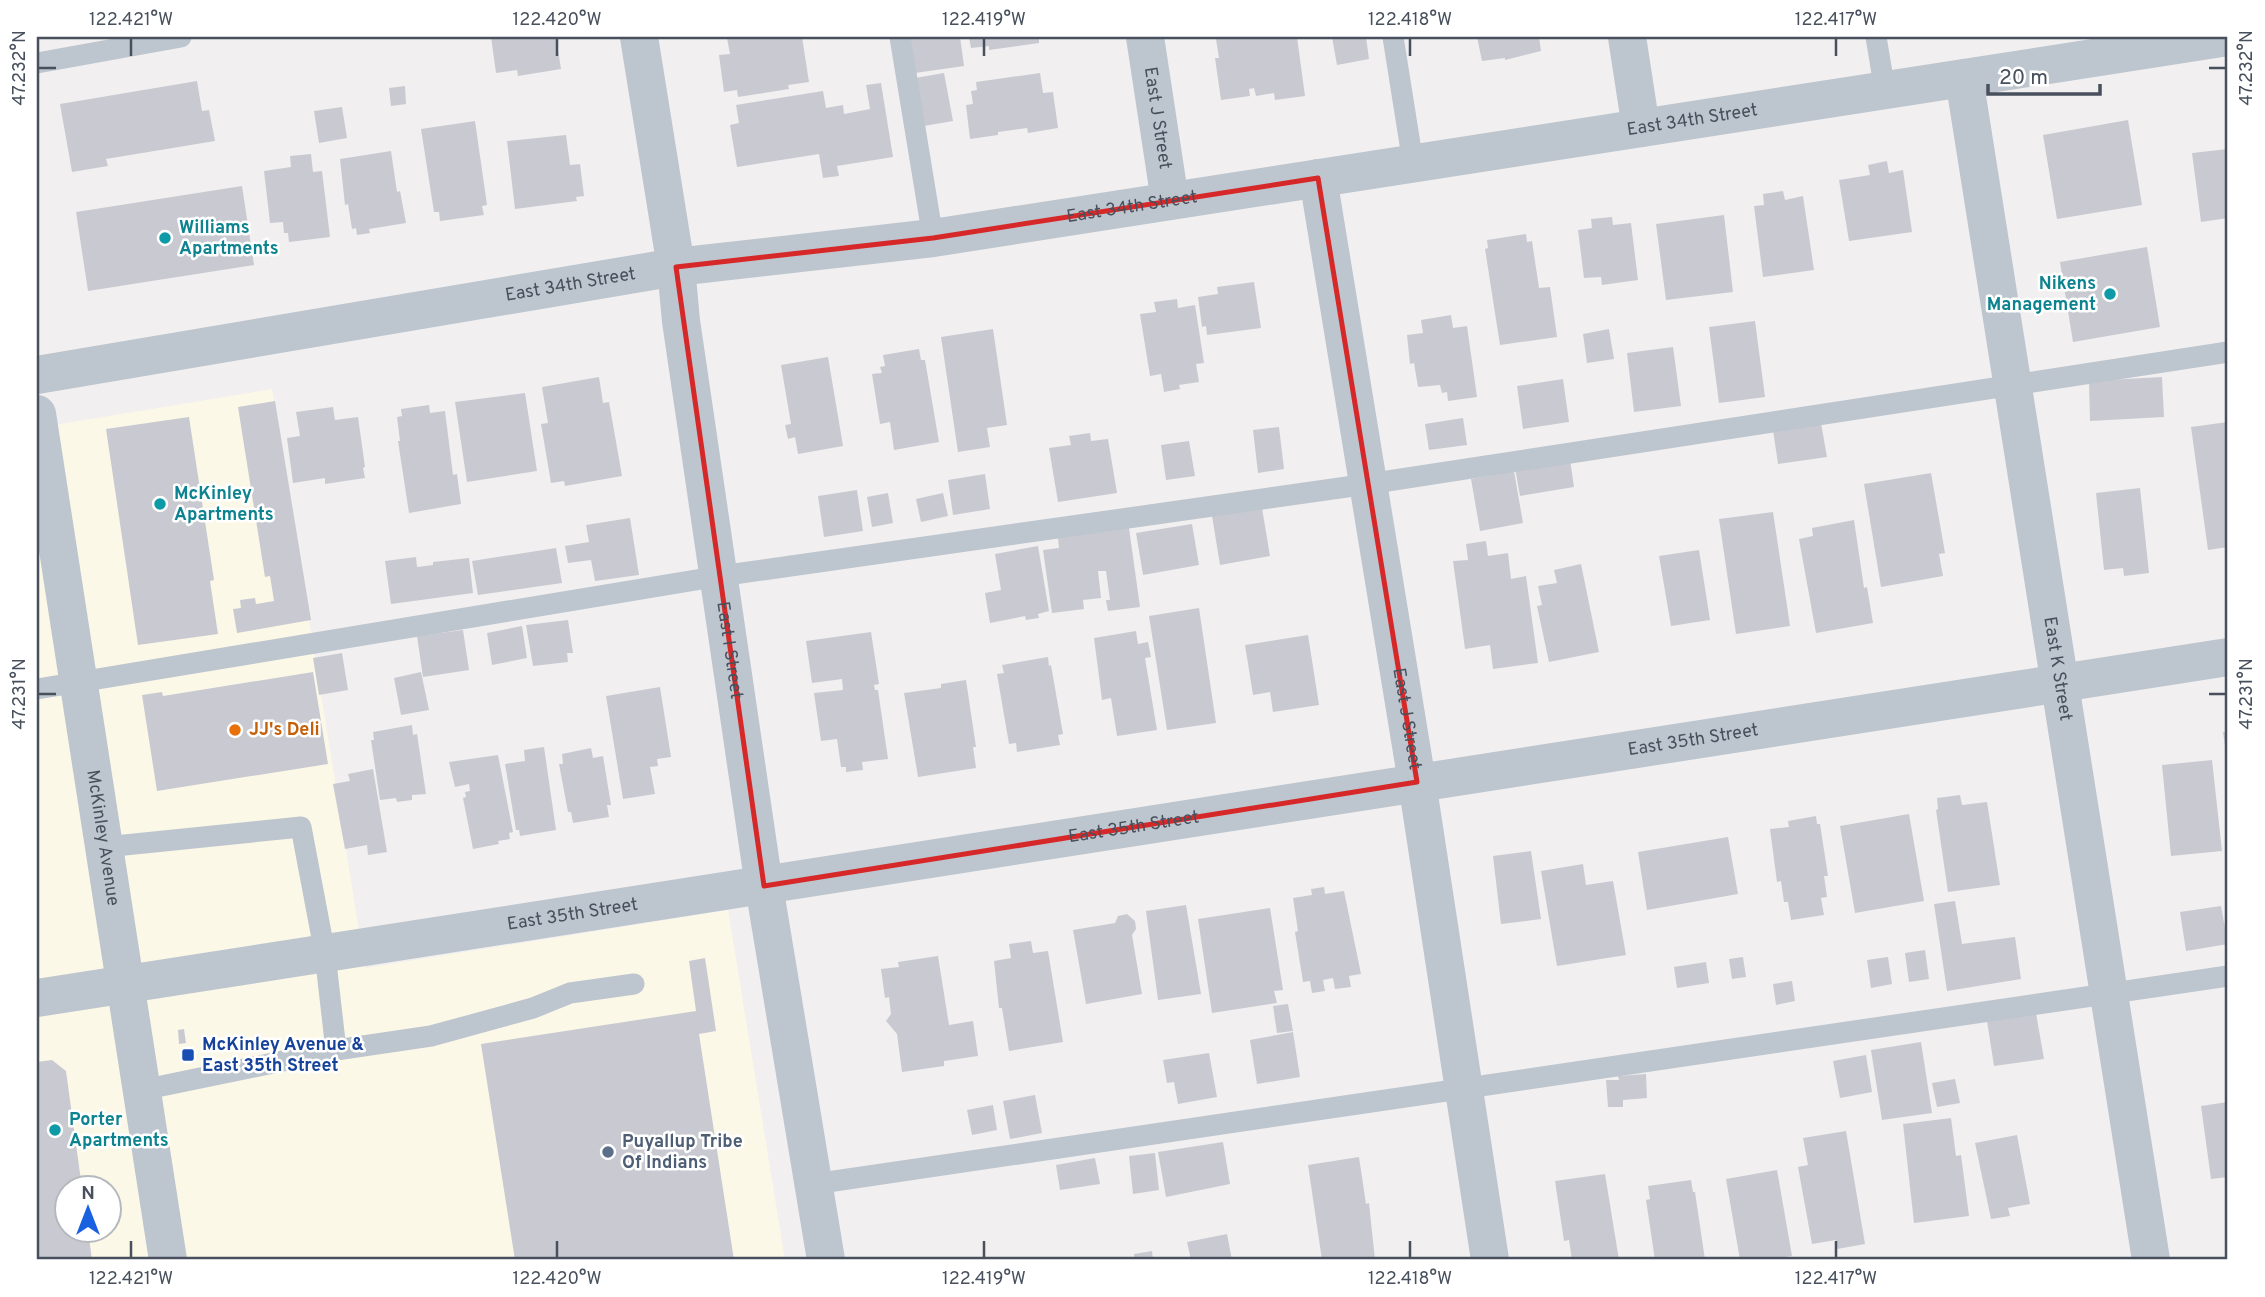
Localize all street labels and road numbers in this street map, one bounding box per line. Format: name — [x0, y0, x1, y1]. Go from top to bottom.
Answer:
street label: East J Street — [1138, 65, 1176, 171]
street label: East 34th Street — [1625, 99, 1759, 142]
street label: East 34th Street — [1065, 186, 1199, 229]
street label: East 34th Street — [503, 263, 637, 307]
street label: East I Street — [711, 600, 748, 701]
street label: East K Street — [2038, 615, 2077, 722]
street label: East J Street — [1387, 666, 1426, 772]
street label: East 35th Street — [1626, 719, 1760, 762]
street label: McKinley Avenue — [81, 768, 125, 908]
street label: East 35th Street — [1067, 806, 1201, 849]
street label: East 35th Street — [506, 893, 640, 936]

